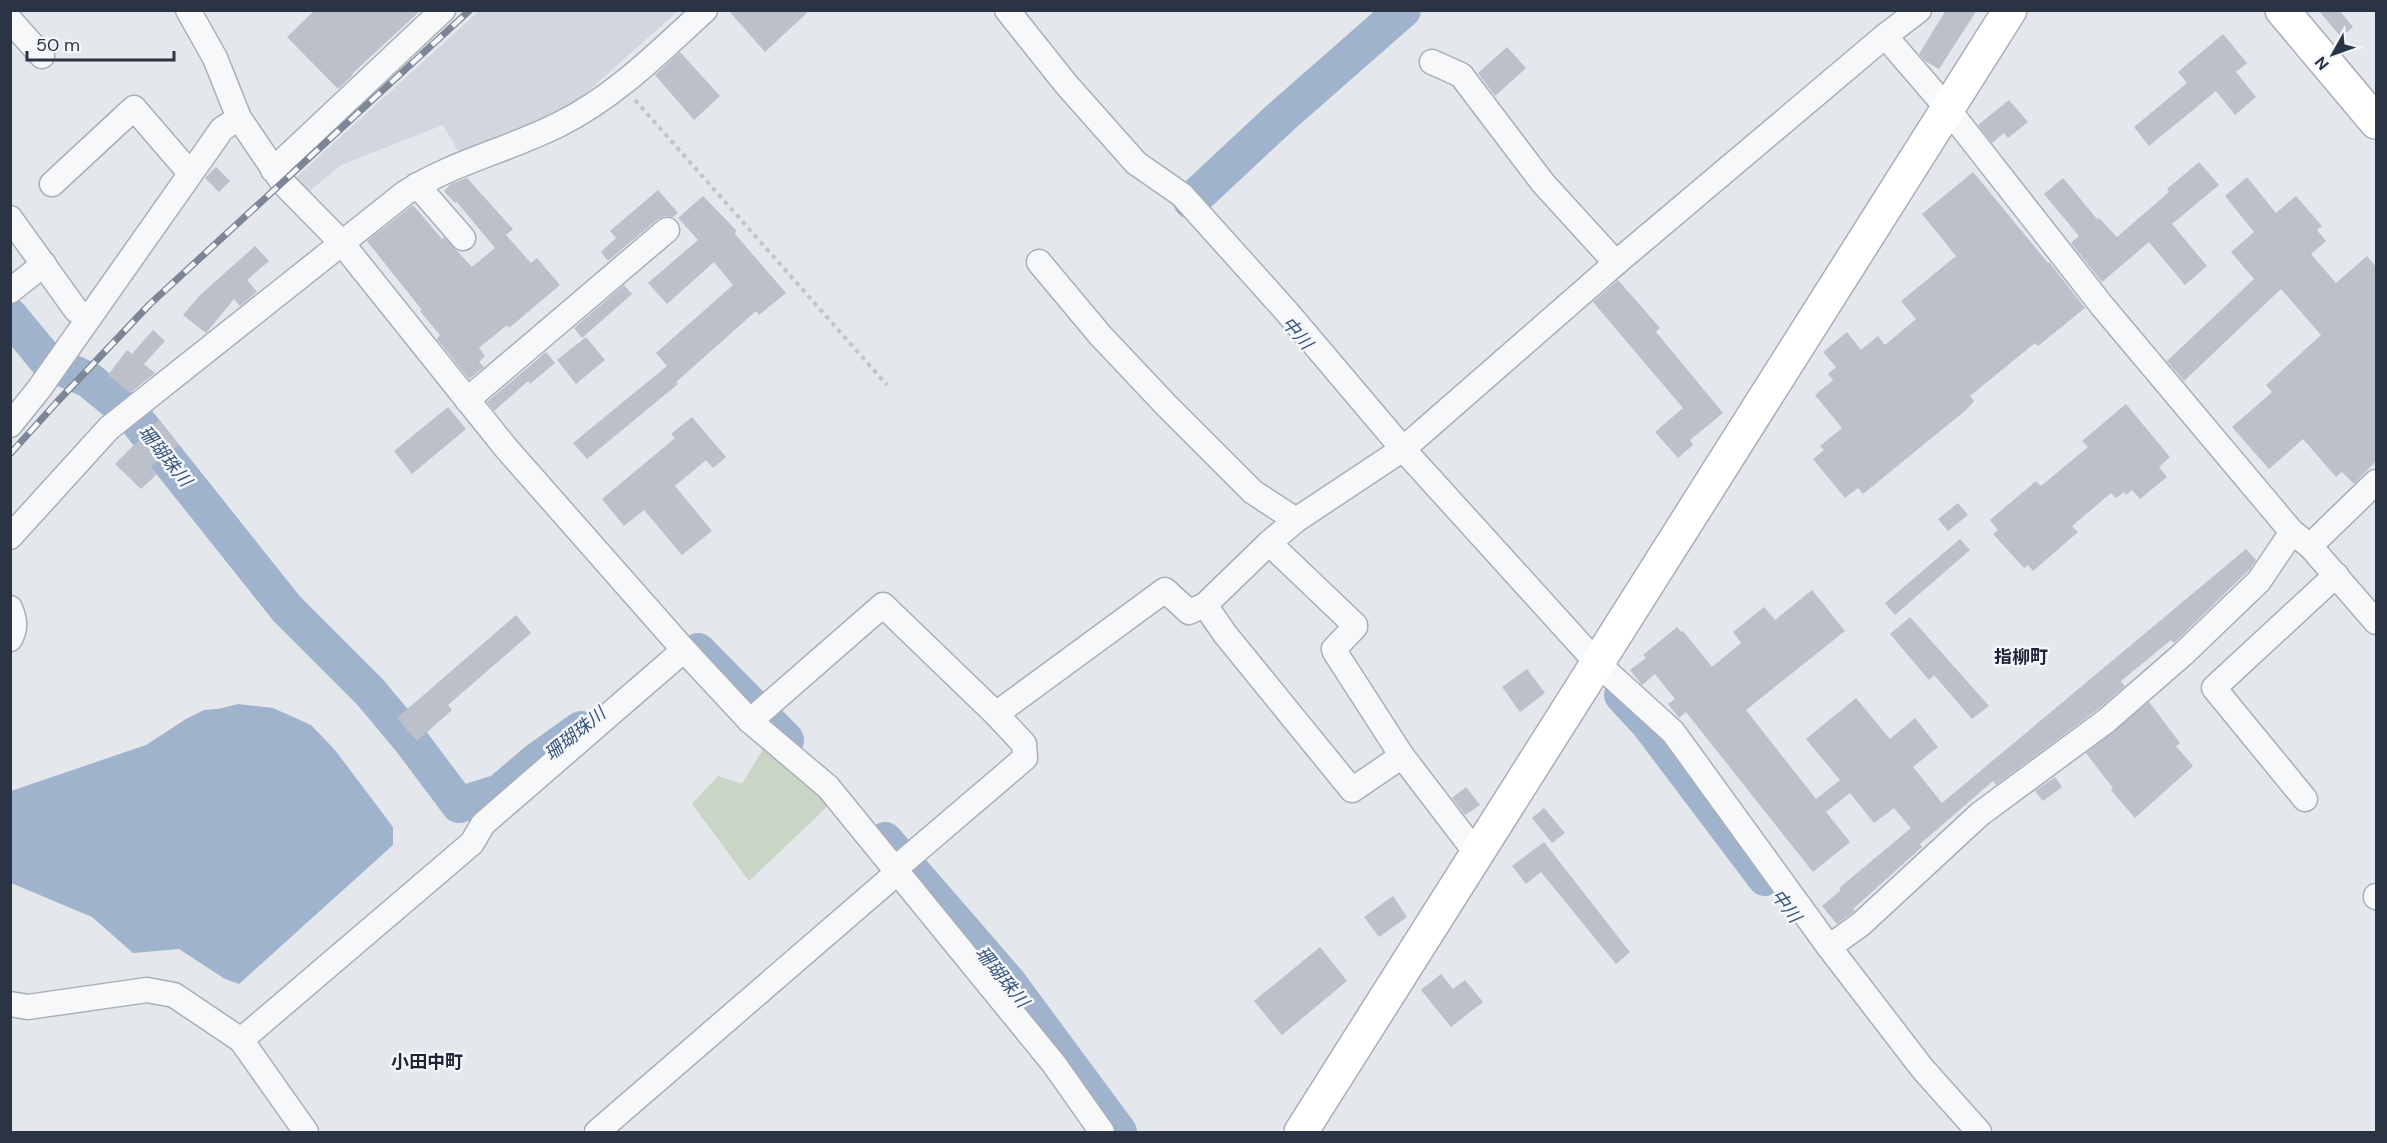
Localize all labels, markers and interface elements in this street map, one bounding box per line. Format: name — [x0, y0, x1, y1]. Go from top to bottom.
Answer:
scale bar — [27, 24, 174, 62]
north arrow — [2303, 24, 2363, 84]
text: 50 m — [36, 33, 80, 57]
text: N — [2310, 52, 2334, 75]
water label: 中川 — [1276, 312, 1319, 356]
water label: 珊瑚珠川 — [133, 420, 198, 493]
district label: 指柳町 — [1994, 645, 2048, 669]
water label: 珊瑚珠川 — [539, 701, 612, 766]
water label: 中川 — [1766, 884, 1808, 929]
water label: 珊瑚珠川 — [970, 941, 1035, 1014]
district label: 小田中町 — [391, 1050, 463, 1074]

